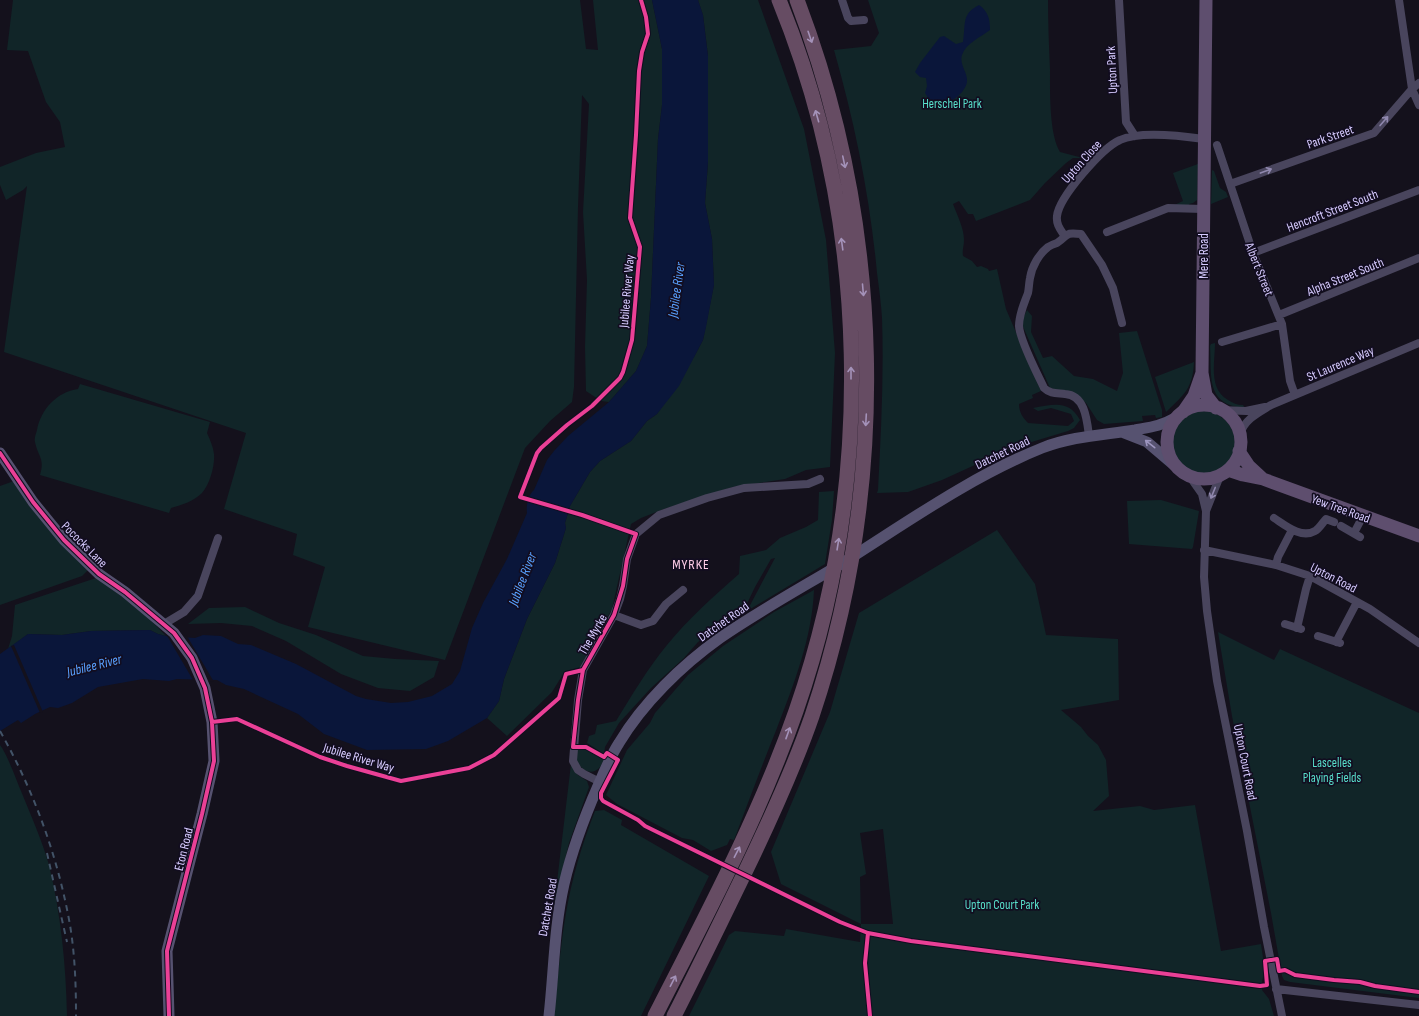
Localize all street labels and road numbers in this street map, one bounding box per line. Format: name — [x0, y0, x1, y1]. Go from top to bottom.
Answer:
street label: Upton Park — [1103, 46, 1121, 94]
street label: Park Street — [1305, 121, 1356, 152]
street label: Upton Close — [1058, 137, 1105, 187]
street label: Hencroft Street South — [1284, 186, 1380, 236]
street label: Mere Road — [1196, 233, 1212, 279]
street label: Albert Street — [1241, 239, 1277, 298]
street label: Jubilee River Way — [616, 254, 638, 329]
street label: Alpha Street South — [1304, 254, 1386, 300]
street label: St Laurence Way — [1304, 343, 1376, 385]
street label: Datchet Road — [973, 433, 1032, 473]
street label: Yew Tree Road — [1309, 491, 1372, 527]
street label: Pococks Lane — [58, 518, 111, 571]
street label: Upton Road — [1307, 559, 1360, 596]
street label: Datchet Road — [695, 598, 752, 645]
street label: The Myrke — [575, 611, 611, 658]
street label: Upton Court Road — [1230, 723, 1260, 802]
street label: Jubilee River Way — [320, 739, 396, 776]
street label: Eton Road — [171, 826, 197, 873]
street label: Datchet Road — [535, 877, 561, 938]

